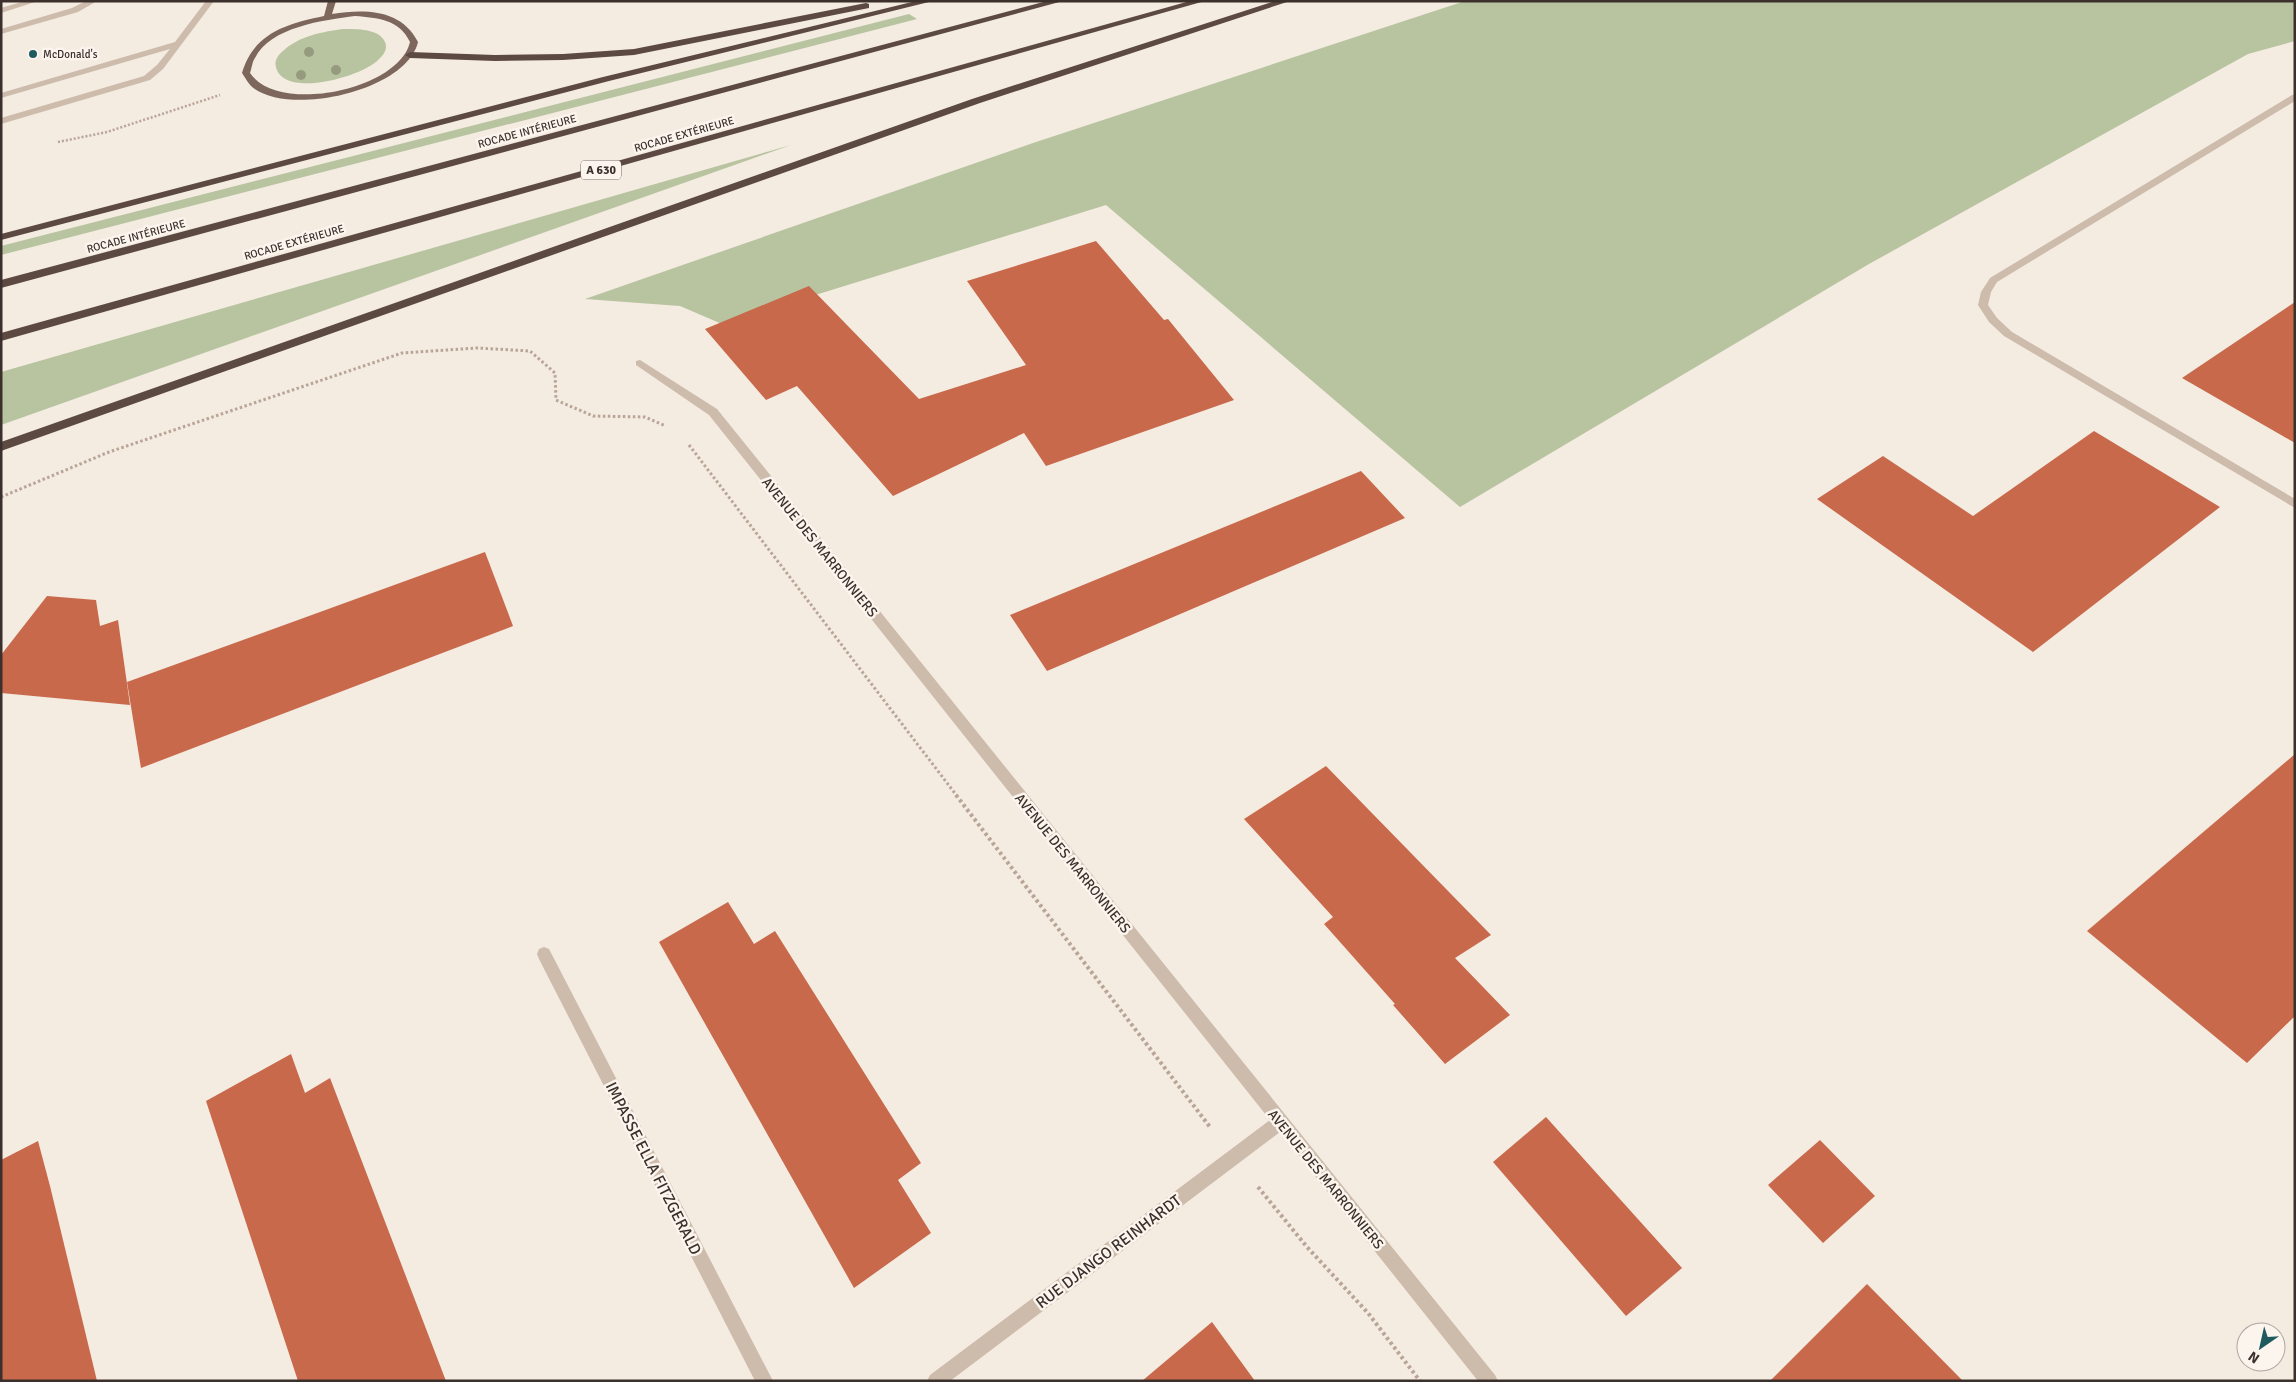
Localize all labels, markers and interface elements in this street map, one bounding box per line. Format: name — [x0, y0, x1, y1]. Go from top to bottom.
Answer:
marker: McDonald's — [27, 48, 39, 60]
place label: McDonald's — [43, 48, 98, 61]
street label: ROCADE INTÉRIEURE — [476, 111, 578, 151]
street label: ROCADE EXTÉRIEURE — [632, 113, 736, 155]
road number: A 630 — [581, 160, 621, 180]
street label: ROCADE INTÉRIEURE — [85, 216, 187, 256]
street label: ROCADE EXTÉRIEURE — [242, 221, 346, 263]
street label: AVENUE DES MARRONNIERS — [758, 474, 881, 621]
street label: AVENUE DES MARRONNIERS — [1011, 790, 1134, 937]
street label: IMPASSE ELLA FITZGERALD — [601, 1079, 705, 1258]
street label: AVENUE DES MARRONNIERS — [1264, 1106, 1387, 1253]
street label: RUE DJANGO REINHARDT — [1032, 1191, 1185, 1313]
north arrow — [2236, 1322, 2286, 1372]
text: N — [2245, 1348, 2263, 1367]

